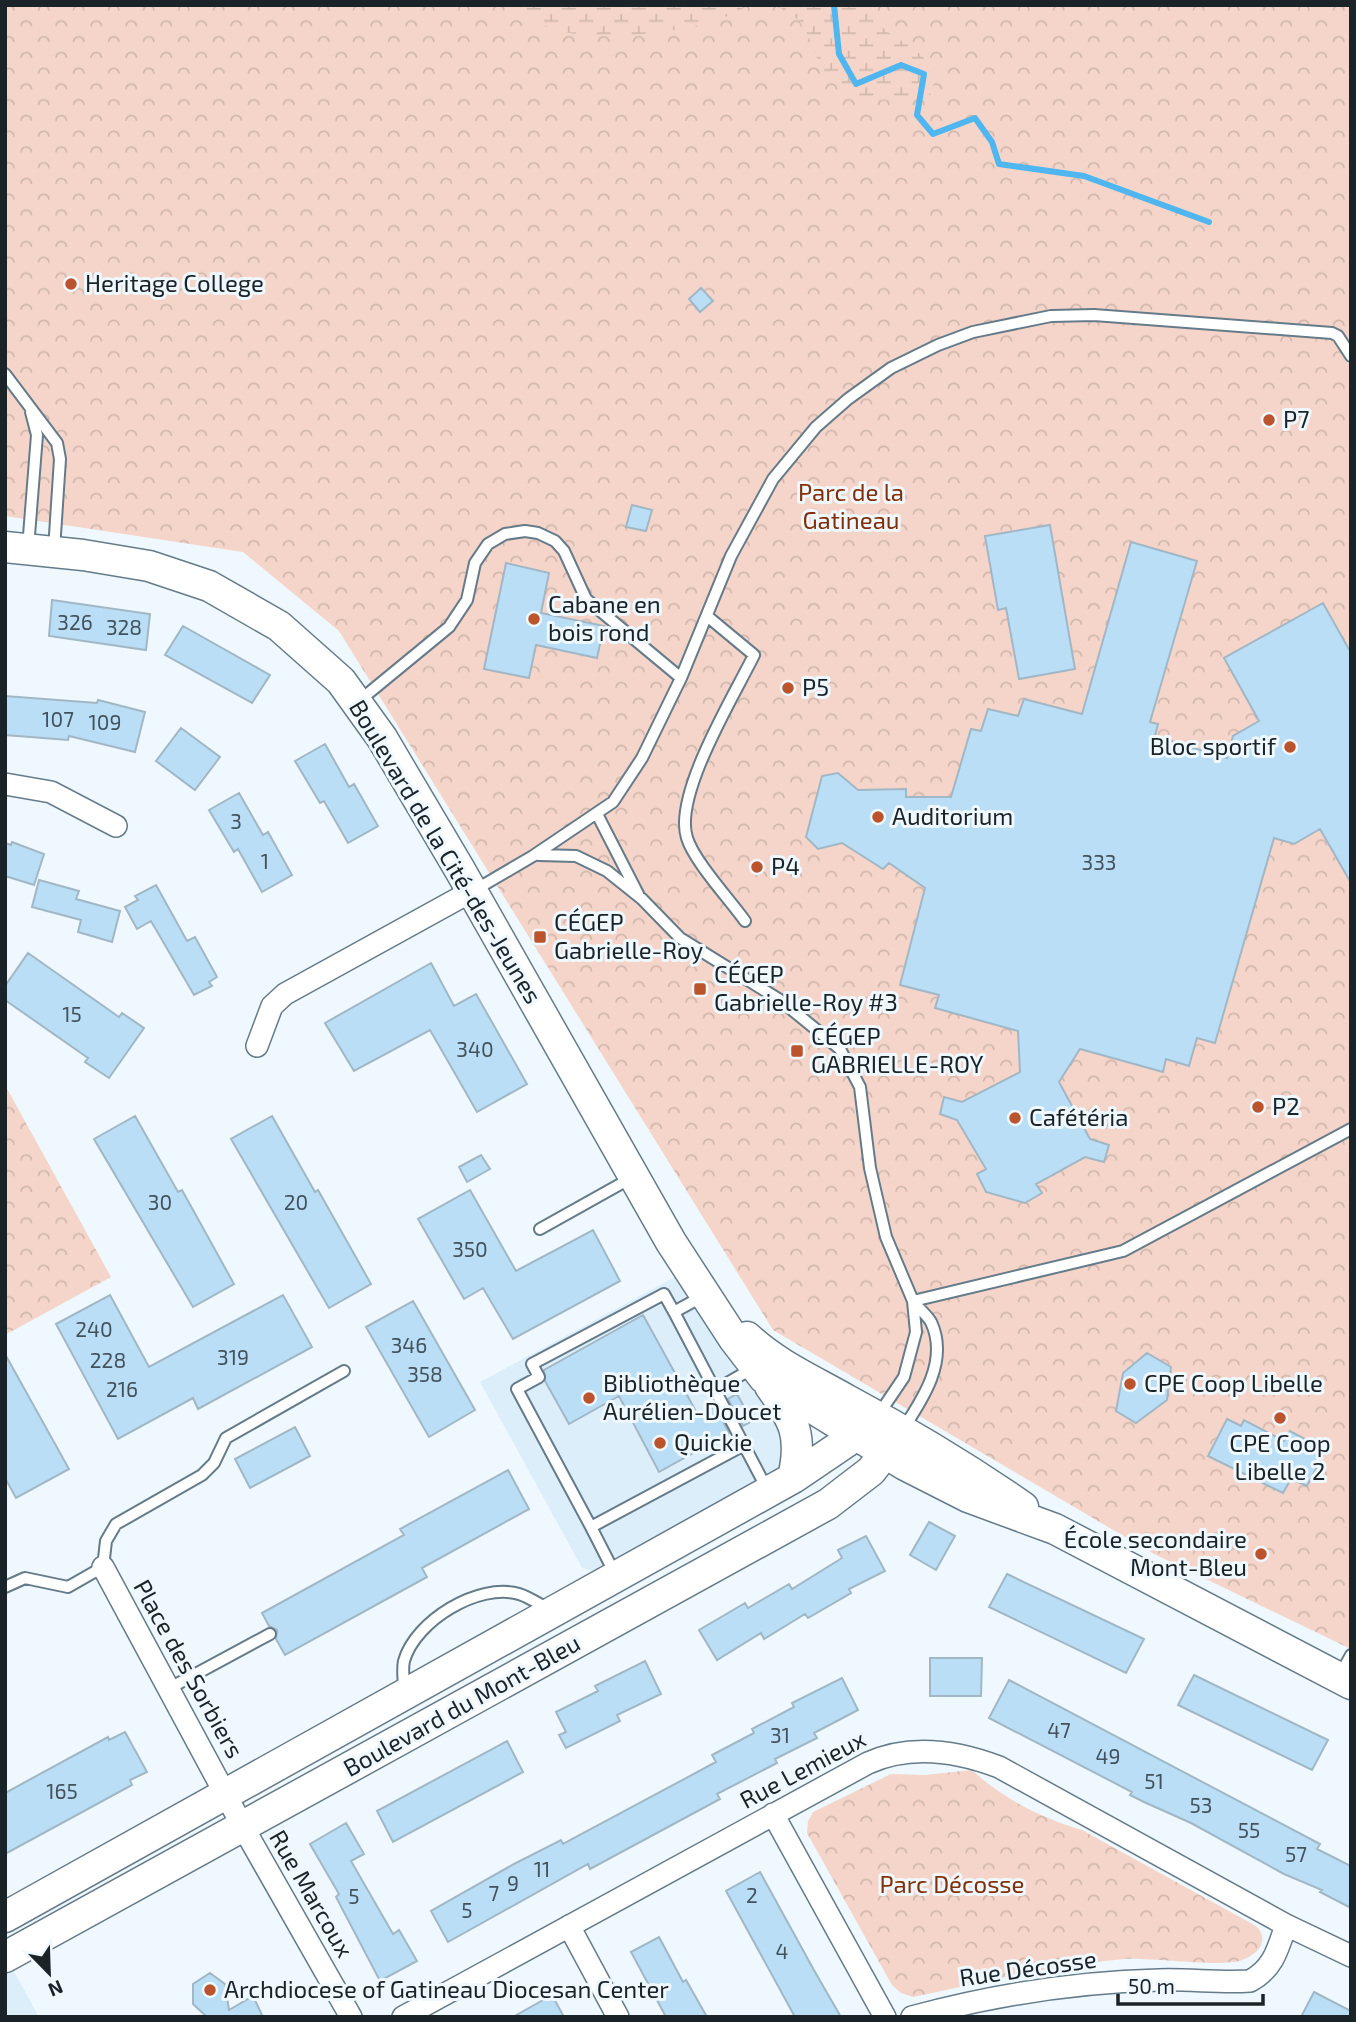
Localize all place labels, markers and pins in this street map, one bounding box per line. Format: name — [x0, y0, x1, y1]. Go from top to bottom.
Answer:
place label: Heritage College — [85, 268, 264, 297]
marker: Heritage College — [63, 276, 79, 292]
place label: P7 — [1283, 404, 1309, 433]
marker: P7 — [1261, 412, 1277, 428]
place label: Cabane en bois rond — [548, 589, 661, 646]
marker: Cabane en bois rond — [526, 611, 542, 627]
place label: P5 — [802, 672, 829, 701]
marker: P5 — [780, 680, 796, 696]
place label: Bloc sportif — [1150, 731, 1277, 760]
marker: Bloc sportif — [1282, 739, 1298, 755]
place label: Auditorium — [892, 801, 1013, 830]
marker: Auditorium — [870, 809, 886, 825]
place label: P4 — [771, 851, 800, 880]
marker: P4 — [749, 859, 765, 875]
place label: CÉGEP Gabrielle-Roy — [554, 907, 704, 964]
marker: CÉGEP Gabrielle-Roy — [532, 929, 548, 945]
place label: CÉGEP Gabrielle-Roy #3 — [714, 959, 898, 1016]
marker: CÉGEP Gabrielle-Roy #3 — [692, 981, 708, 997]
place label: CÉGEP GABRIELLE-ROY — [811, 1021, 984, 1078]
marker: CÉGEP GABRIELLE-ROY — [789, 1043, 805, 1059]
place label: P2 — [1272, 1091, 1300, 1120]
marker: P2 — [1250, 1099, 1266, 1115]
place label: Cafétéria — [1029, 1102, 1128, 1131]
marker: Cafétéria — [1007, 1110, 1023, 1126]
place label: Bibliothèque Aurélien-Doucet — [603, 1368, 781, 1425]
place label: CPE Coop Libelle — [1144, 1368, 1323, 1397]
marker: CPE Coop Libelle — [1122, 1376, 1138, 1392]
marker: Bibliothèque Aurélien-Doucet — [581, 1390, 597, 1406]
marker: CPE Coop Libelle 2 — [1272, 1410, 1288, 1426]
place label: Quickie — [674, 1427, 752, 1456]
place label: CPE Coop Libelle 2 — [1229, 1428, 1331, 1485]
marker: Quickie — [652, 1435, 668, 1451]
place label: École secondaire Mont-Bleu — [1064, 1524, 1247, 1581]
marker: École secondaire Mont-Bleu — [1253, 1546, 1269, 1562]
place label: Archdiocese of Gatineau Diocesan Center — [224, 1974, 669, 2003]
marker: Archdiocese of Gatineau Diocesan Center — [202, 1982, 218, 1998]

